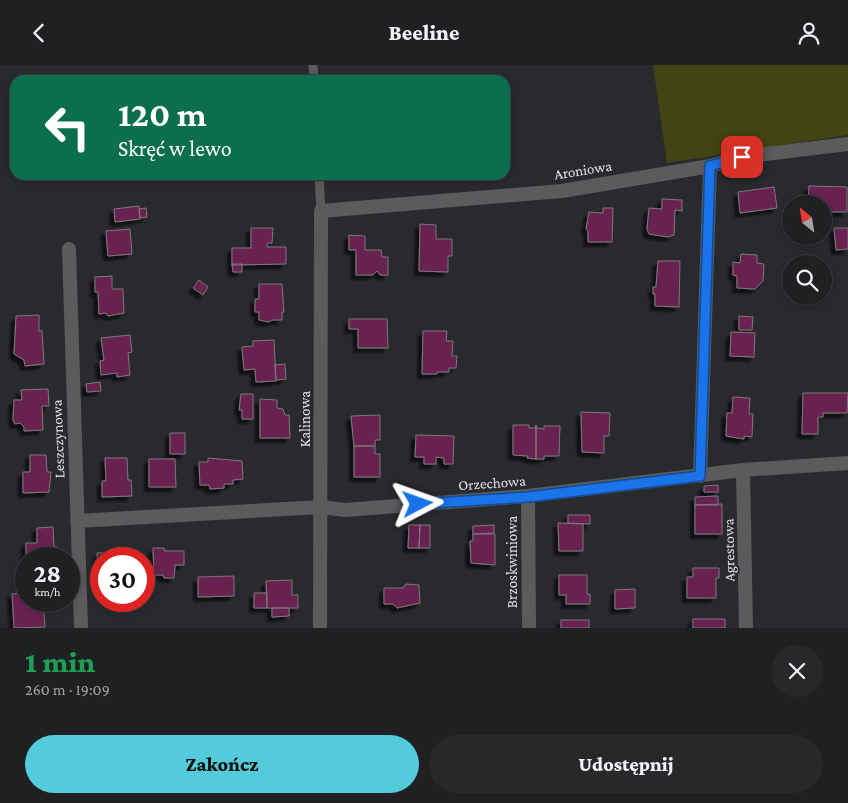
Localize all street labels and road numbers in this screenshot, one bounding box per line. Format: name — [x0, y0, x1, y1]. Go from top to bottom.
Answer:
street label: Aroniowa — [553, 158, 613, 182]
street label: Kalinowa — [297, 391, 313, 447]
street label: Leszczynowa — [49, 399, 68, 479]
street label: Orzechowa — [458, 473, 526, 493]
street label: Brzoskwiniowa — [504, 516, 520, 608]
street label: Agrestowa — [720, 518, 739, 582]

